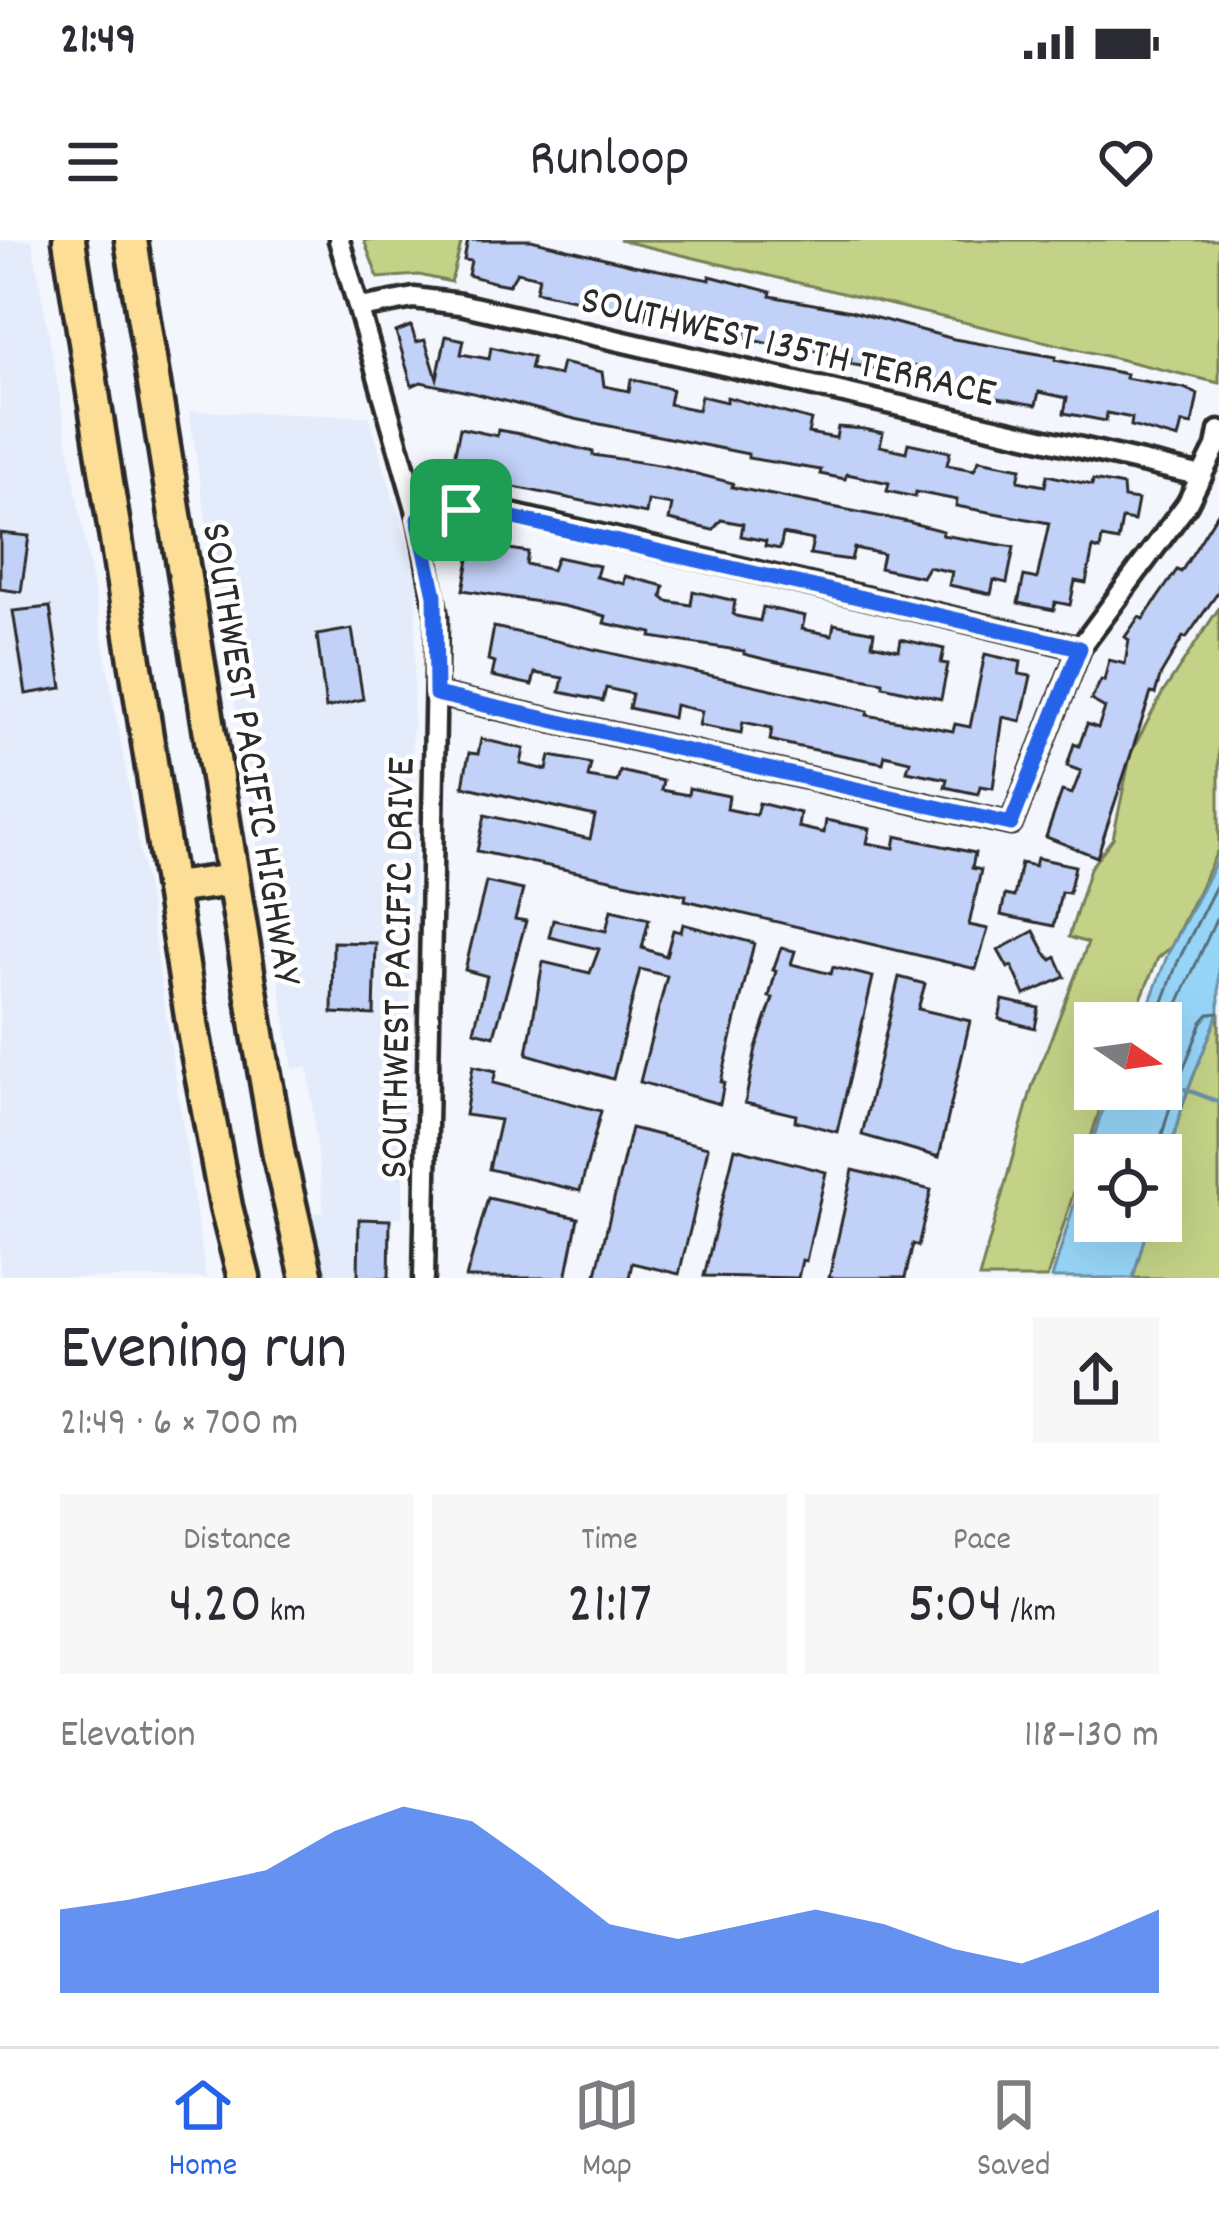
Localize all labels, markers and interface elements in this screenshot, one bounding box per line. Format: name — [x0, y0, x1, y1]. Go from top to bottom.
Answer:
text: 21:49 — [60, 10, 136, 74]
text: Runloop — [529, 124, 690, 201]
icon: menu — [60, 129, 126, 195]
icon: heart — [1093, 129, 1159, 195]
street label: SOUTHWEST 135TH TERRACE — [574, 273, 1001, 427]
pin — [410, 459, 512, 561]
icon: arrive — [428, 477, 494, 543]
street label: SOUTHWEST PACIFIC HIGHWAY — [182, 519, 314, 991]
street label: SOUTHWEST PACIFIC DRIVE — [367, 757, 435, 1179]
north arrow — [1074, 1002, 1182, 1110]
map controls — [1074, 1002, 1182, 1242]
button: locate — [1074, 1134, 1182, 1242]
text: Evening run — [60, 1306, 347, 1400]
button: share — [1033, 1317, 1159, 1443]
text: 21:49 · 6 × 700 m — [60, 1398, 298, 1453]
text: Distance — [183, 1518, 291, 1565]
text: Time — [581, 1518, 638, 1565]
text: Pace — [953, 1518, 1011, 1565]
text: 4.20 — [168, 1565, 262, 1651]
text: 21:17 — [567, 1565, 652, 1651]
text: 5:04 — [908, 1565, 1003, 1651]
text: km — [262, 1590, 306, 1637]
text: /km — [1003, 1590, 1056, 1637]
text: Elevation — [60, 1710, 196, 1765]
text: 118–130 m — [1024, 1710, 1159, 1765]
tab: Home — [168, 2072, 237, 2191]
tab: Map — [574, 2072, 640, 2191]
tab: Saved — [977, 2072, 1051, 2191]

